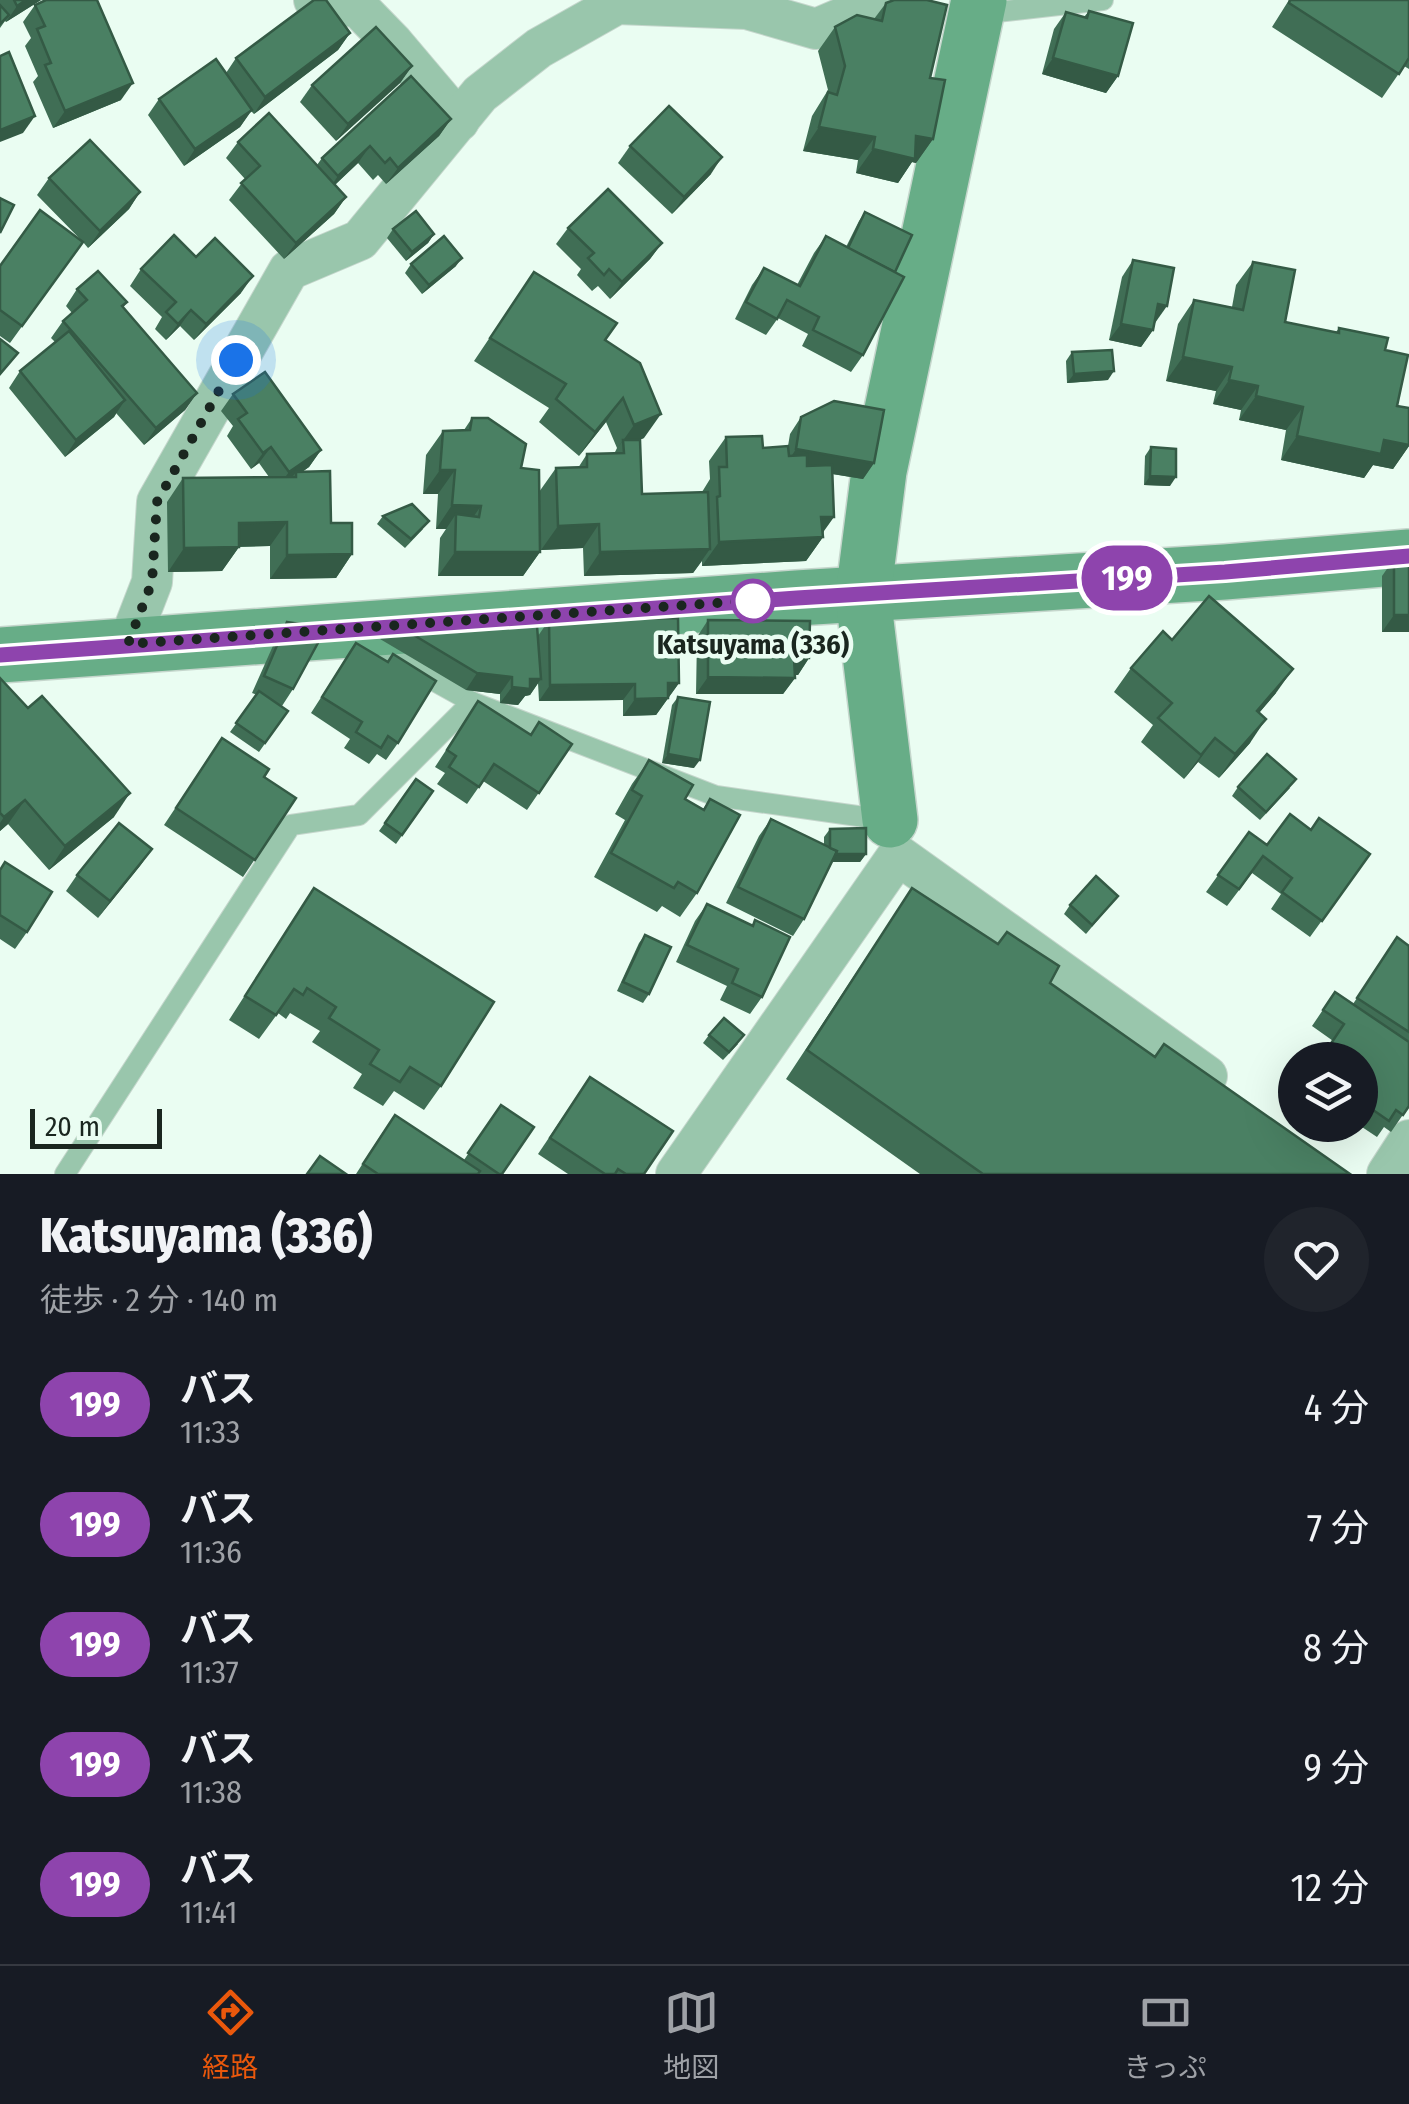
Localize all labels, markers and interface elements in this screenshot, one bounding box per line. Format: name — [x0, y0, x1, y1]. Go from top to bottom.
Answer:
your location — [211, 335, 261, 385]
line badge: 199 — [1070, 546, 1184, 610]
text: 199 — [1102, 557, 1153, 599]
marker: Katsuyama (336) — [732, 580, 774, 622]
place label: Katsuyama (336) — [657, 628, 850, 661]
map controls — [1278, 1042, 1378, 1142]
button: layers — [1278, 1042, 1378, 1142]
scale bar — [30, 1104, 162, 1148]
text: 20 m — [45, 1110, 100, 1143]
text: Katsuyama (336) — [40, 1207, 372, 1265]
button: heart — [1264, 1207, 1369, 1312]
text: 徒歩 · 2 分 · 140 m — [40, 1281, 278, 1319]
text: バス — [180, 1366, 256, 1412]
text: 199 — [70, 1383, 121, 1425]
text: 4 分 — [1304, 1385, 1369, 1431]
text: 11:33 — [180, 1413, 240, 1451]
text: バス — [180, 1486, 256, 1532]
text: 199 — [70, 1503, 121, 1545]
text: 7 分 — [1307, 1505, 1369, 1551]
text: 11:36 — [180, 1533, 242, 1571]
text: バス — [180, 1606, 256, 1652]
text: 199 — [70, 1623, 121, 1665]
text: 8 分 — [1303, 1625, 1369, 1671]
text: 11:37 — [180, 1653, 239, 1691]
text: バス — [180, 1726, 256, 1772]
text: 199 — [70, 1743, 121, 1785]
text: 9 分 — [1304, 1745, 1369, 1791]
text: 11:38 — [180, 1773, 242, 1811]
text: バス — [180, 1846, 256, 1892]
text: 199 — [70, 1863, 121, 1905]
text: 12 分 — [1290, 1865, 1369, 1911]
text: 11:41 — [180, 1893, 237, 1931]
tab: 経路 — [202, 1985, 258, 2085]
tab: 地図 — [663, 1985, 719, 2085]
tab: きっぷ — [1124, 1985, 1207, 2085]

